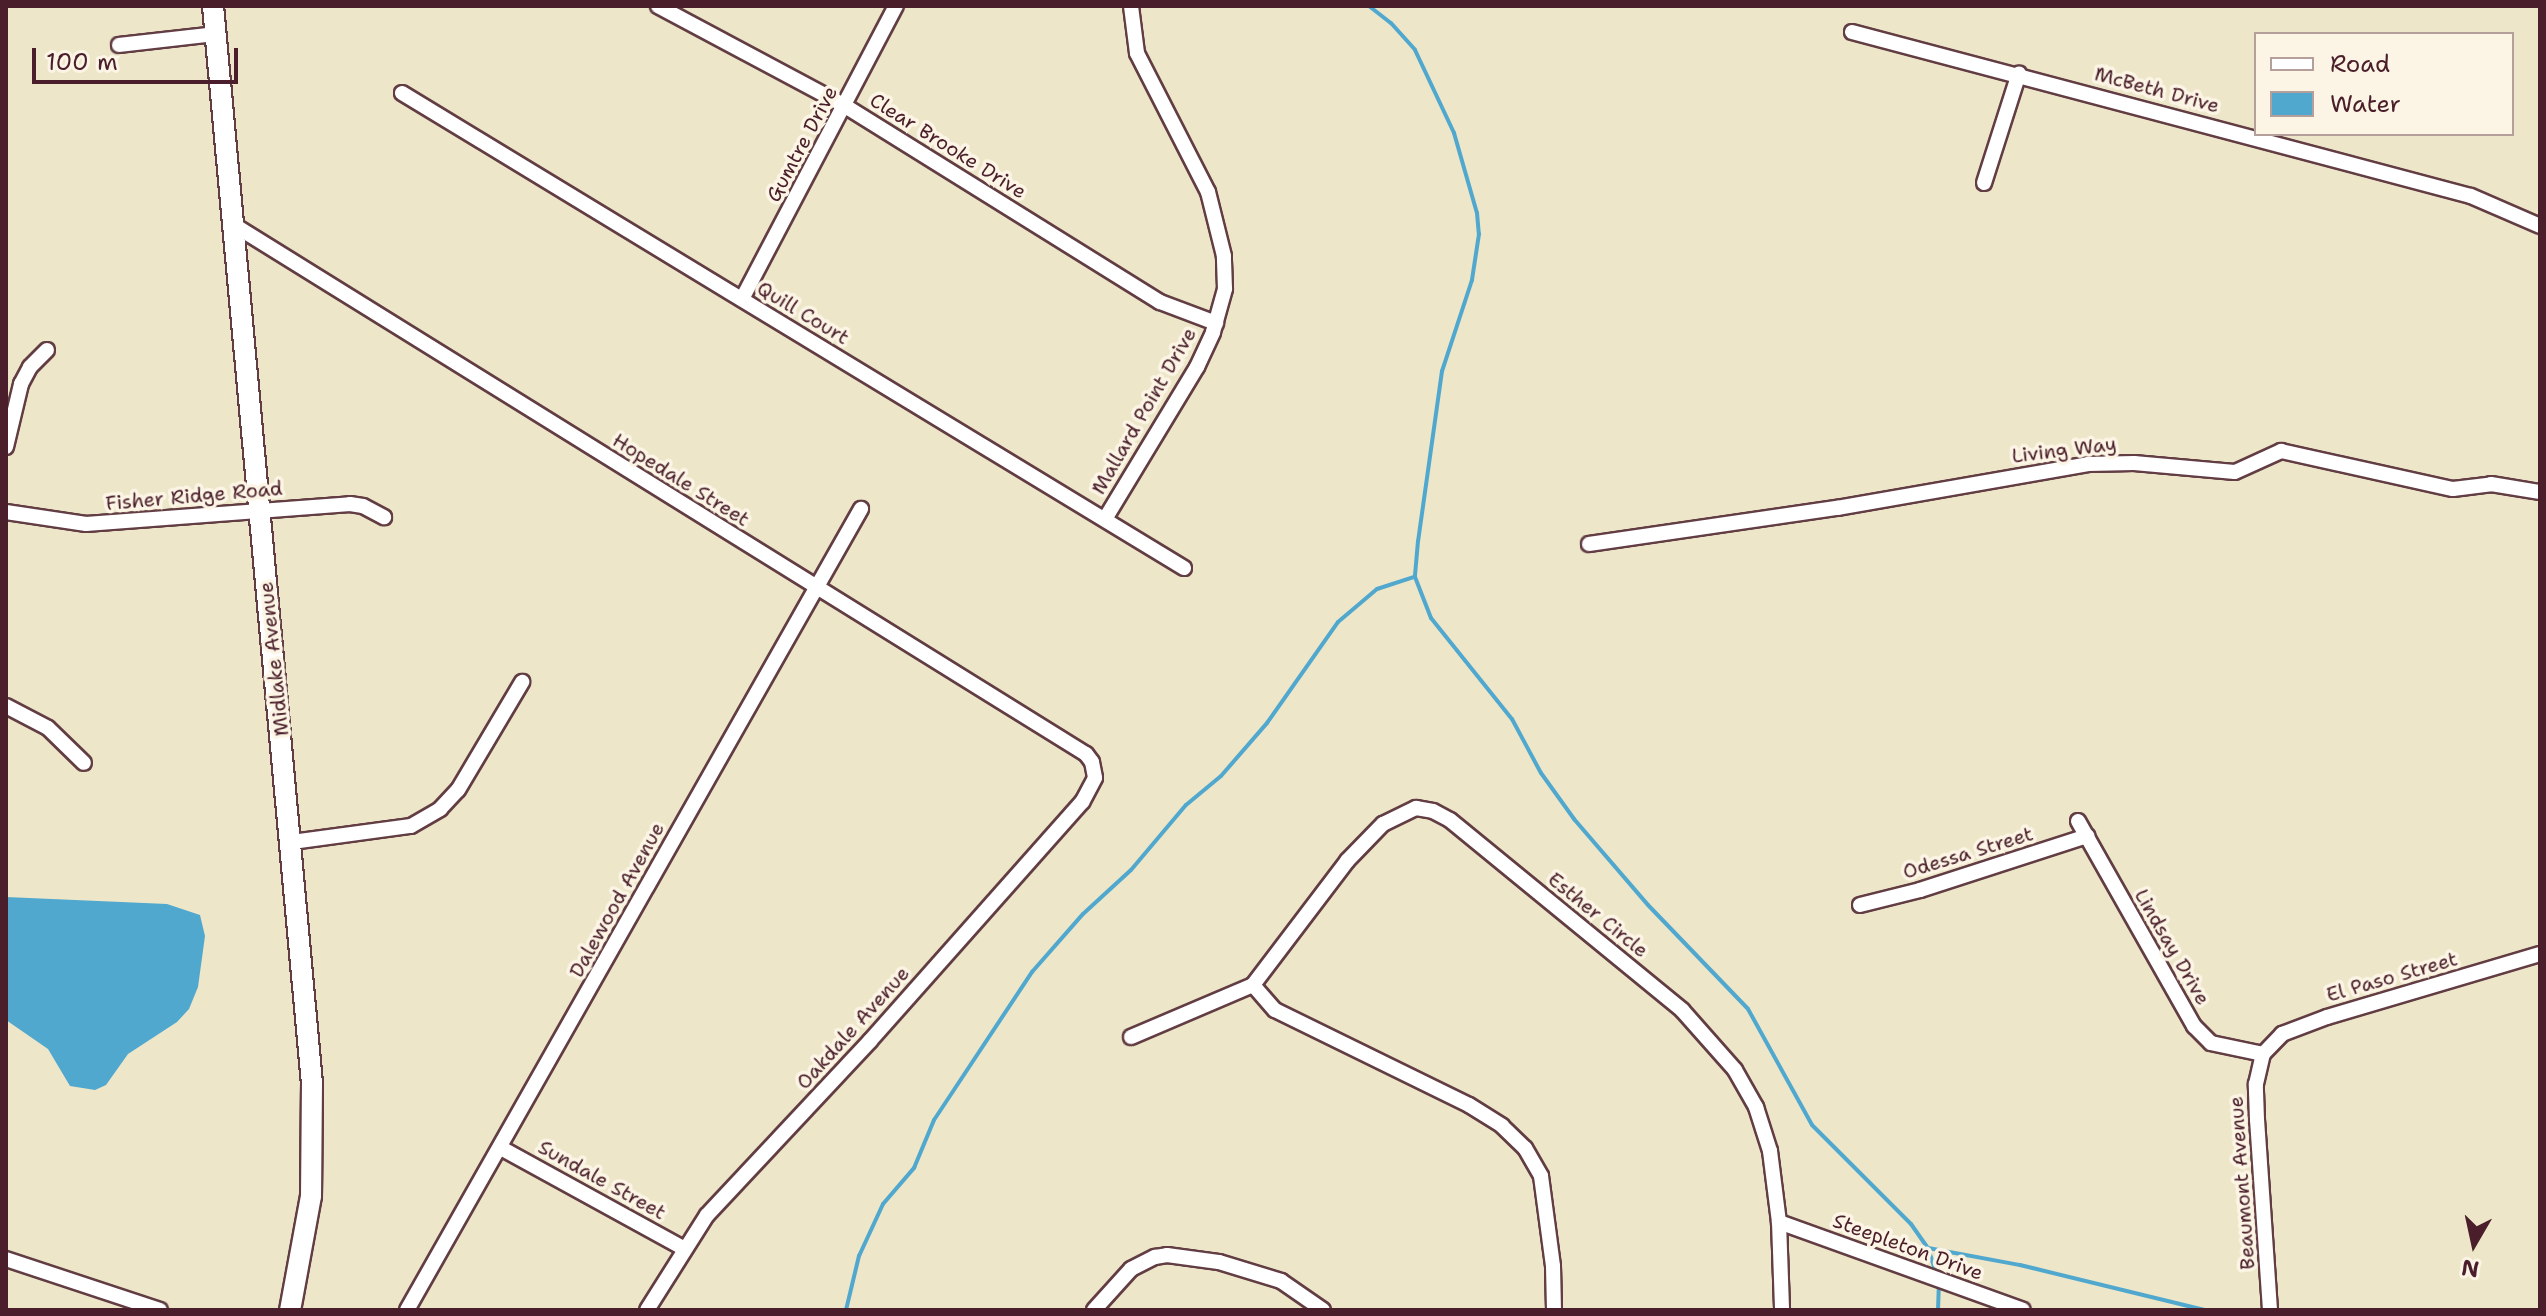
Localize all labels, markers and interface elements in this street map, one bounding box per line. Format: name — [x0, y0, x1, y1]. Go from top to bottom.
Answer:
scale bar — [36, 32, 242, 82]
legend — [2254, 32, 2514, 136]
text: 100 m — [46, 46, 118, 78]
text: Road — [2330, 48, 2390, 80]
street label: McBeth Drive — [2092, 62, 2222, 118]
street label: Gumtre Drive — [761, 82, 843, 206]
street label: Clear Brooke Drive — [865, 88, 1031, 204]
text: Water — [2330, 88, 2401, 120]
street label: Quill Court — [753, 276, 853, 350]
street label: Mallard Point Drive — [1086, 323, 1202, 499]
street label: Hopedale Street — [608, 428, 754, 532]
street label: Living Way — [2010, 432, 2118, 468]
street label: Fisher Ridge Road — [105, 476, 283, 516]
street label: Midlake Avenue — [254, 581, 294, 737]
street label: Dalewood Avenue — [564, 818, 670, 982]
street label: Odessa Street — [1900, 822, 2036, 884]
street label: Esther Circle — [1543, 867, 1653, 963]
street label: Lindsay Drive — [2129, 885, 2215, 1009]
street label: El Paso Street — [2324, 947, 2460, 1007]
street label: Oakdale Avenue — [792, 962, 914, 1094]
street label: Beaumont Avenue — [2224, 1095, 2260, 1271]
street label: Sundale Street — [534, 1135, 670, 1225]
north arrow — [2434, 1204, 2514, 1284]
street label: Steepleton Drive — [1830, 1209, 1986, 1285]
text: N — [2459, 1253, 2481, 1284]

